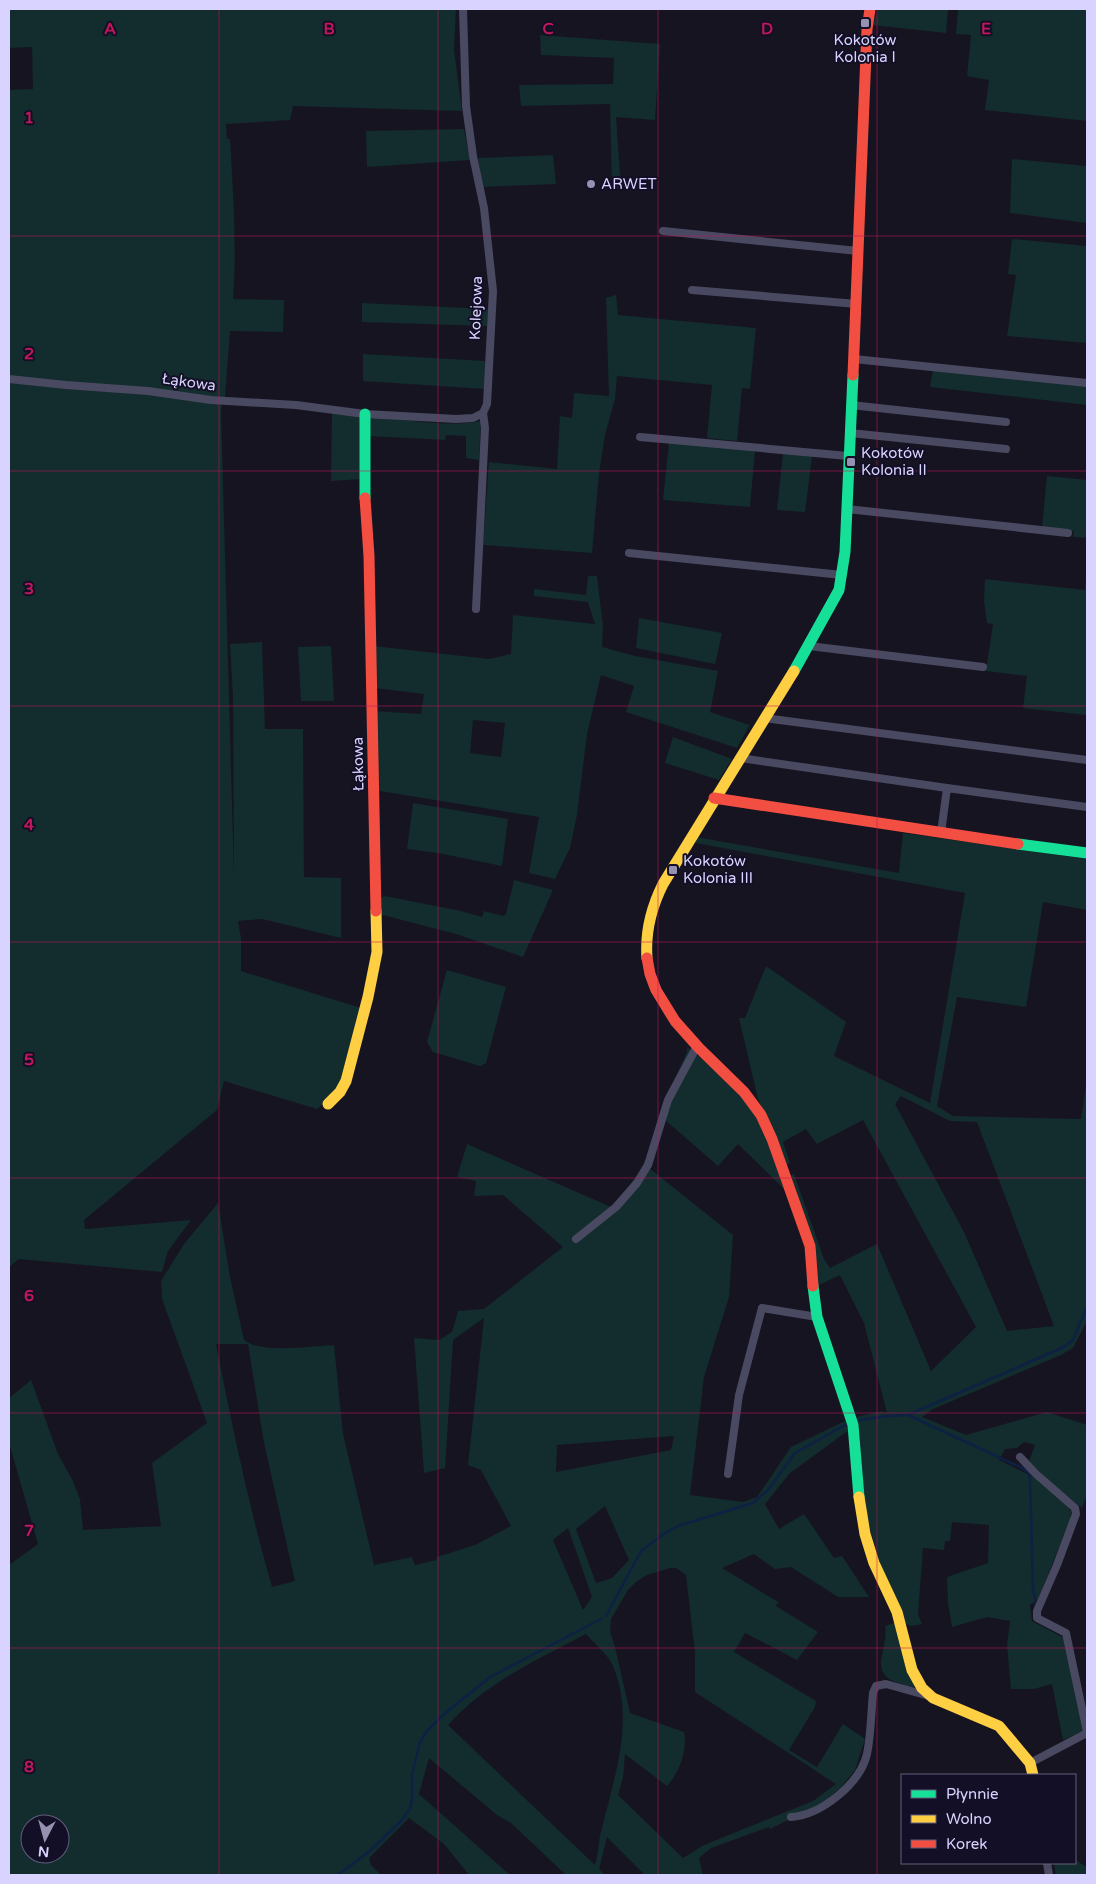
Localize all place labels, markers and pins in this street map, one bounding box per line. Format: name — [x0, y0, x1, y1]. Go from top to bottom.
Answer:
marker: Kokotów Kolonia I — [859, 17, 871, 29]
place label: Kokotów Kolonia I — [834, 31, 897, 66]
place label: ARWET — [601, 175, 657, 193]
marker: ARWET — [585, 178, 597, 190]
place label: Kokotów Kolonia II — [861, 444, 927, 479]
marker: Kokotów Kolonia II — [845, 456, 857, 468]
place label: Kokotów Kolonia III — [683, 852, 753, 887]
marker: Kokotów Kolonia III — [667, 864, 679, 876]

